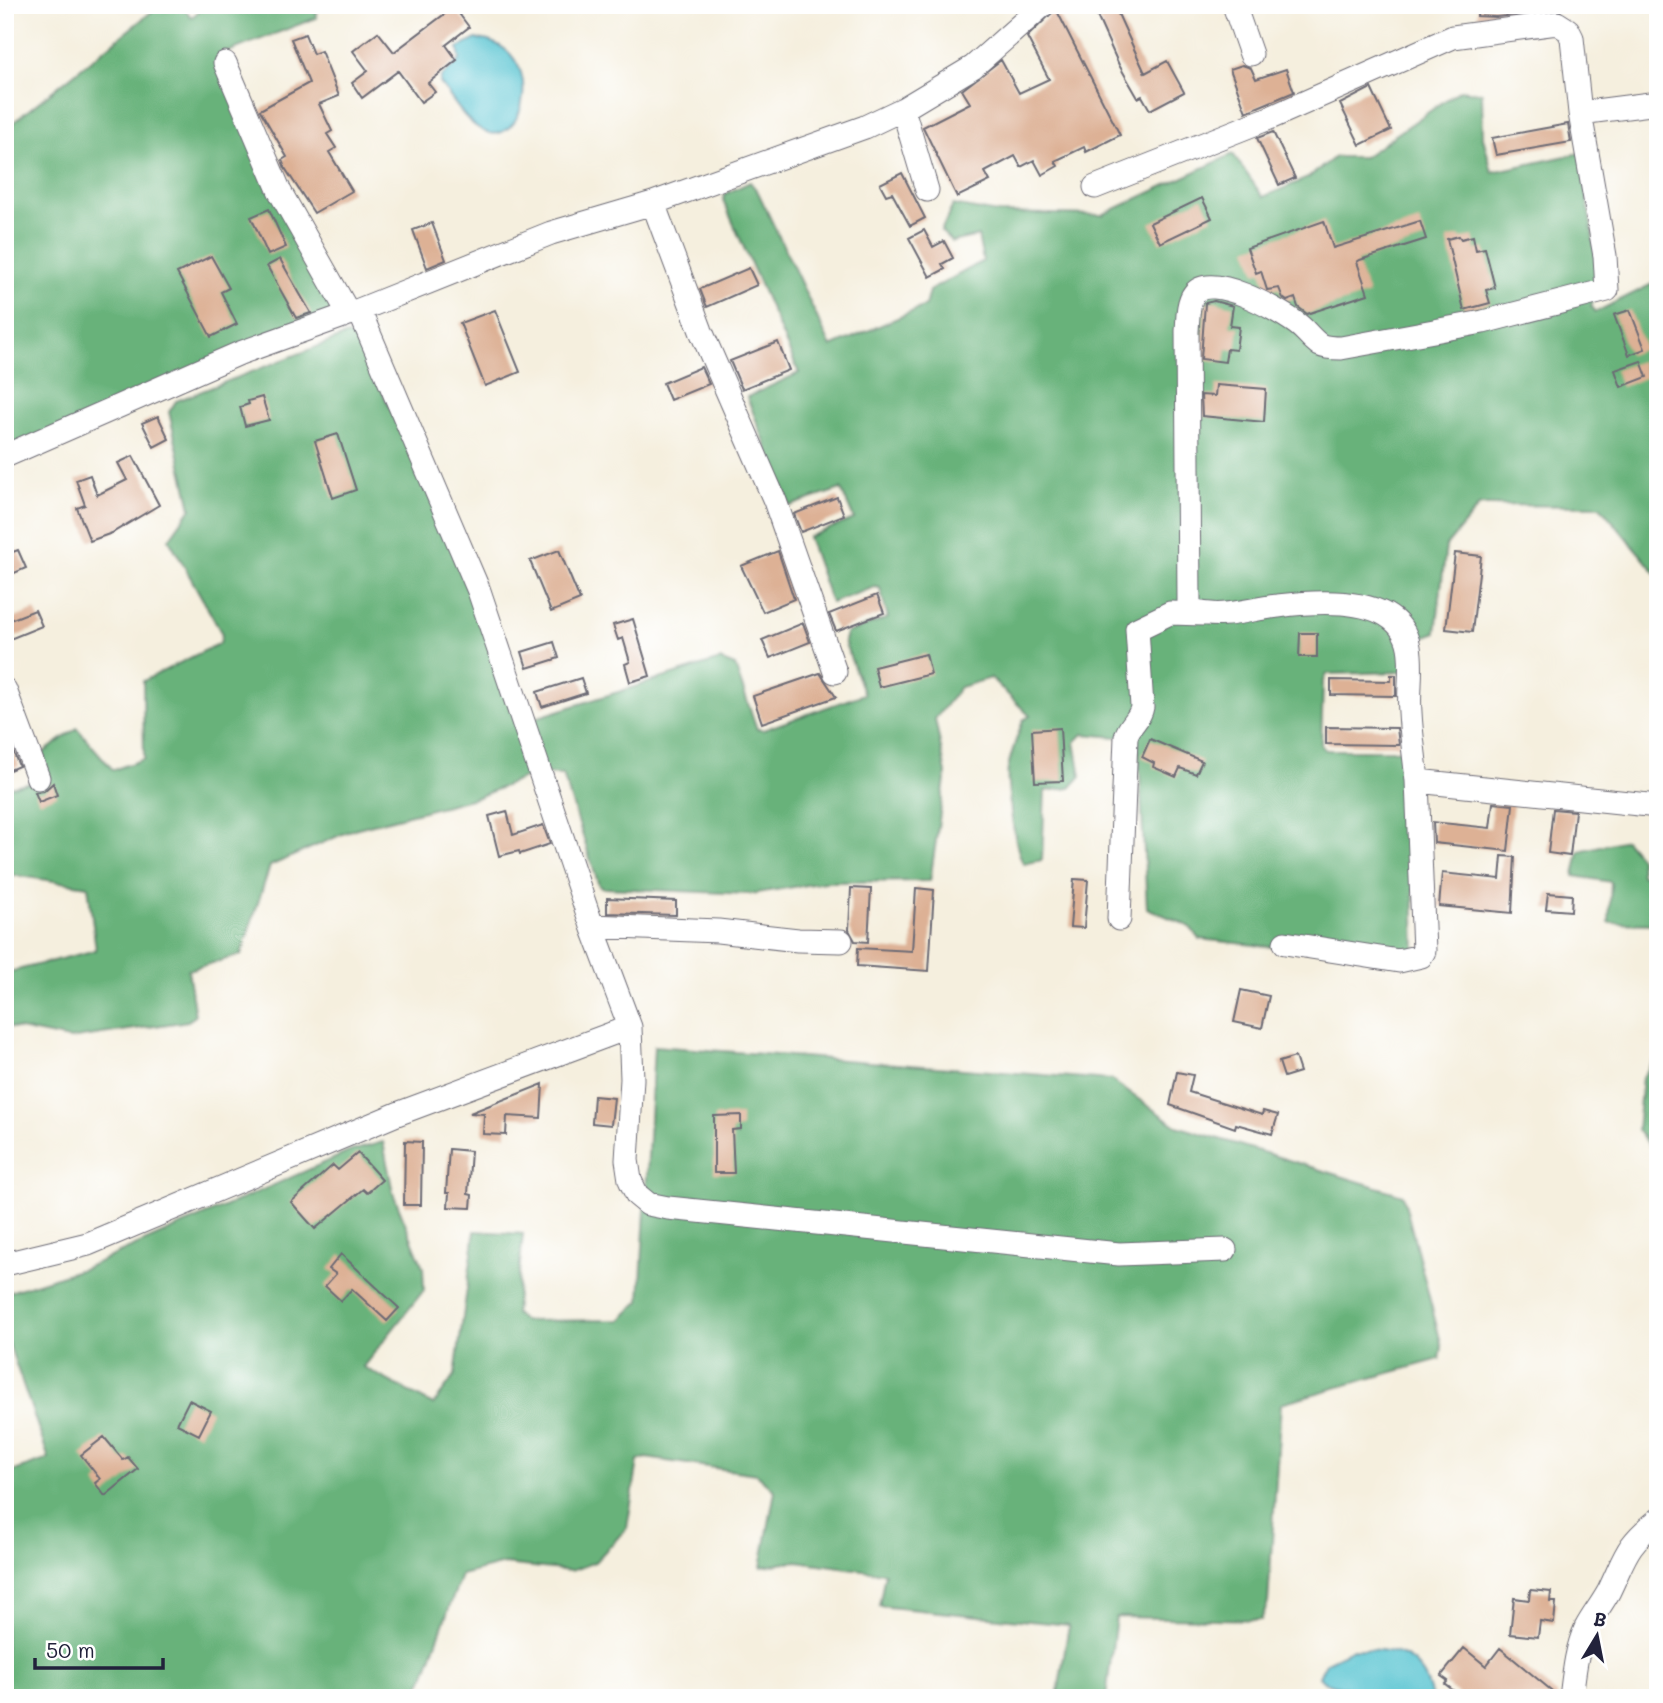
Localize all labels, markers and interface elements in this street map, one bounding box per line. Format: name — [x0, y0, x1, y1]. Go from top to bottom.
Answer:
north arrow — [1562, 1602, 1632, 1672]
text: B — [1592, 1605, 1609, 1632]
scale bar — [35, 1626, 163, 1670]
text: 50 m — [46, 1636, 95, 1663]

